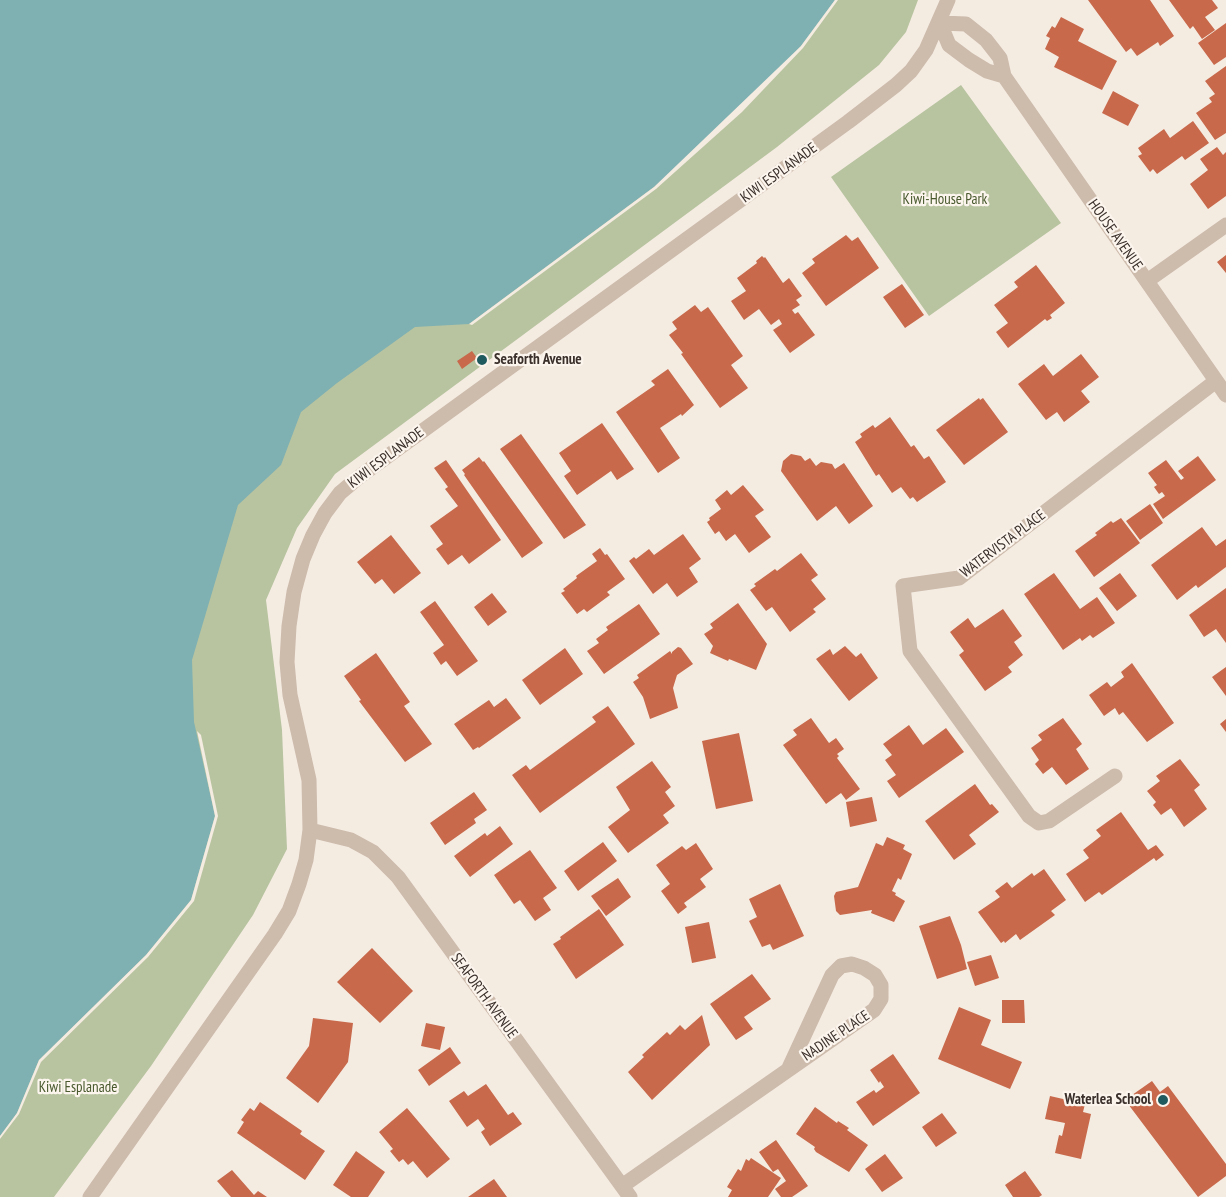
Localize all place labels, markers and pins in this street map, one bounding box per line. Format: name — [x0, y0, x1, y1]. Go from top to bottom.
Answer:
place label: Seaforth Avenue — [494, 351, 582, 369]
marker: Seaforth Avenue — [475, 353, 489, 367]
place label: Waterlea School — [1065, 1091, 1151, 1109]
marker: Waterlea School — [1156, 1093, 1170, 1107]

